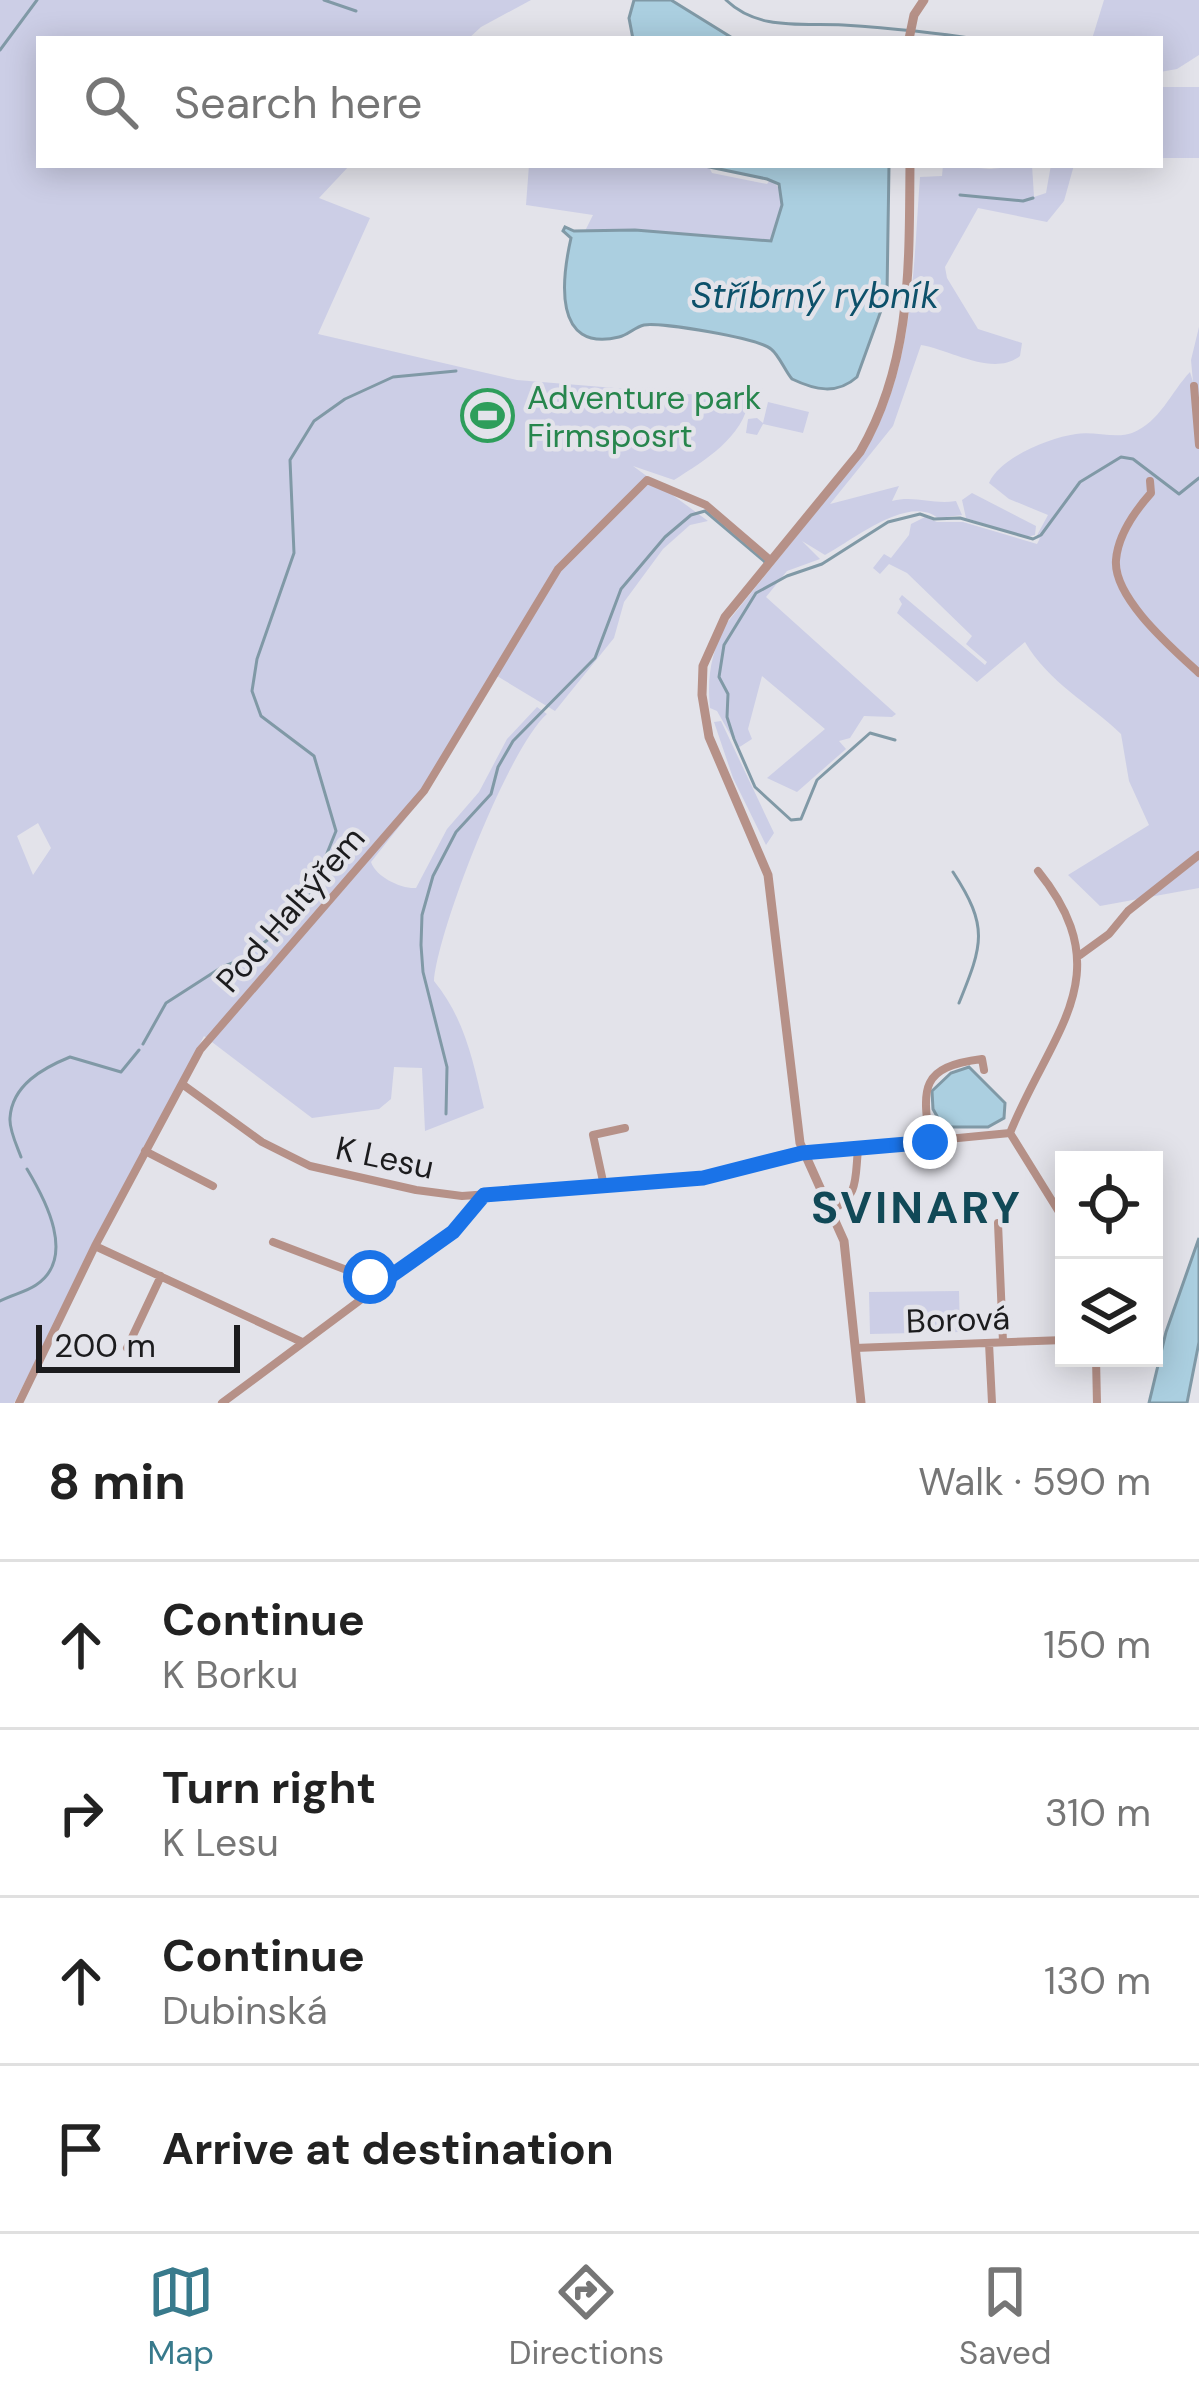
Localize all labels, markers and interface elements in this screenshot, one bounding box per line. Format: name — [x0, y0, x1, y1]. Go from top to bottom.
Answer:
search box — [36, 36, 1163, 168]
icon: search — [78, 69, 144, 135]
text: Search here — [174, 73, 422, 132]
water label: Stříbrný rybník — [691, 272, 940, 319]
place label: Adventure park Firmsposrt — [527, 376, 762, 457]
sports icon: Adventure park Firmsposrt — [460, 388, 516, 444]
street label: Pod Haltýřem — [207, 817, 374, 1001]
route end — [903, 1115, 957, 1169]
street label: K Lesu — [332, 1126, 438, 1189]
map controls — [1055, 1151, 1163, 1367]
button: locate — [1055, 1151, 1163, 1259]
district label: SVINARY — [811, 1178, 1023, 1237]
route start — [343, 1250, 397, 1304]
button: layers — [1055, 1259, 1163, 1367]
street label: Borová — [905, 1296, 1011, 1343]
scale bar — [36, 1319, 240, 1372]
text: 200 m — [54, 1324, 156, 1367]
text: 8 min — [48, 1448, 186, 1515]
text: Walk · 590 m — [918, 1456, 1151, 1507]
text: Continue — [162, 1590, 365, 1649]
icon: ahead — [48, 1612, 114, 1678]
text: 150 m — [1043, 1619, 1151, 1670]
text: K Borku — [162, 1649, 298, 1700]
text: Turn right — [162, 1758, 376, 1817]
icon: right — [48, 1780, 114, 1846]
text: 310 m — [1045, 1787, 1151, 1838]
text: K Lesu — [162, 1817, 279, 1868]
text: Continue — [162, 1926, 365, 1985]
icon: ahead — [48, 1948, 114, 2014]
text: 130 m — [1044, 1955, 1151, 2006]
text: Dubinská — [162, 1985, 328, 2036]
icon: arrive — [48, 2116, 114, 2182]
text: Arrive at destination — [162, 2119, 614, 2178]
tab: Map — [147, 2259, 214, 2374]
tab: Directions — [509, 2259, 664, 2374]
tab: Saved — [959, 2259, 1052, 2374]

